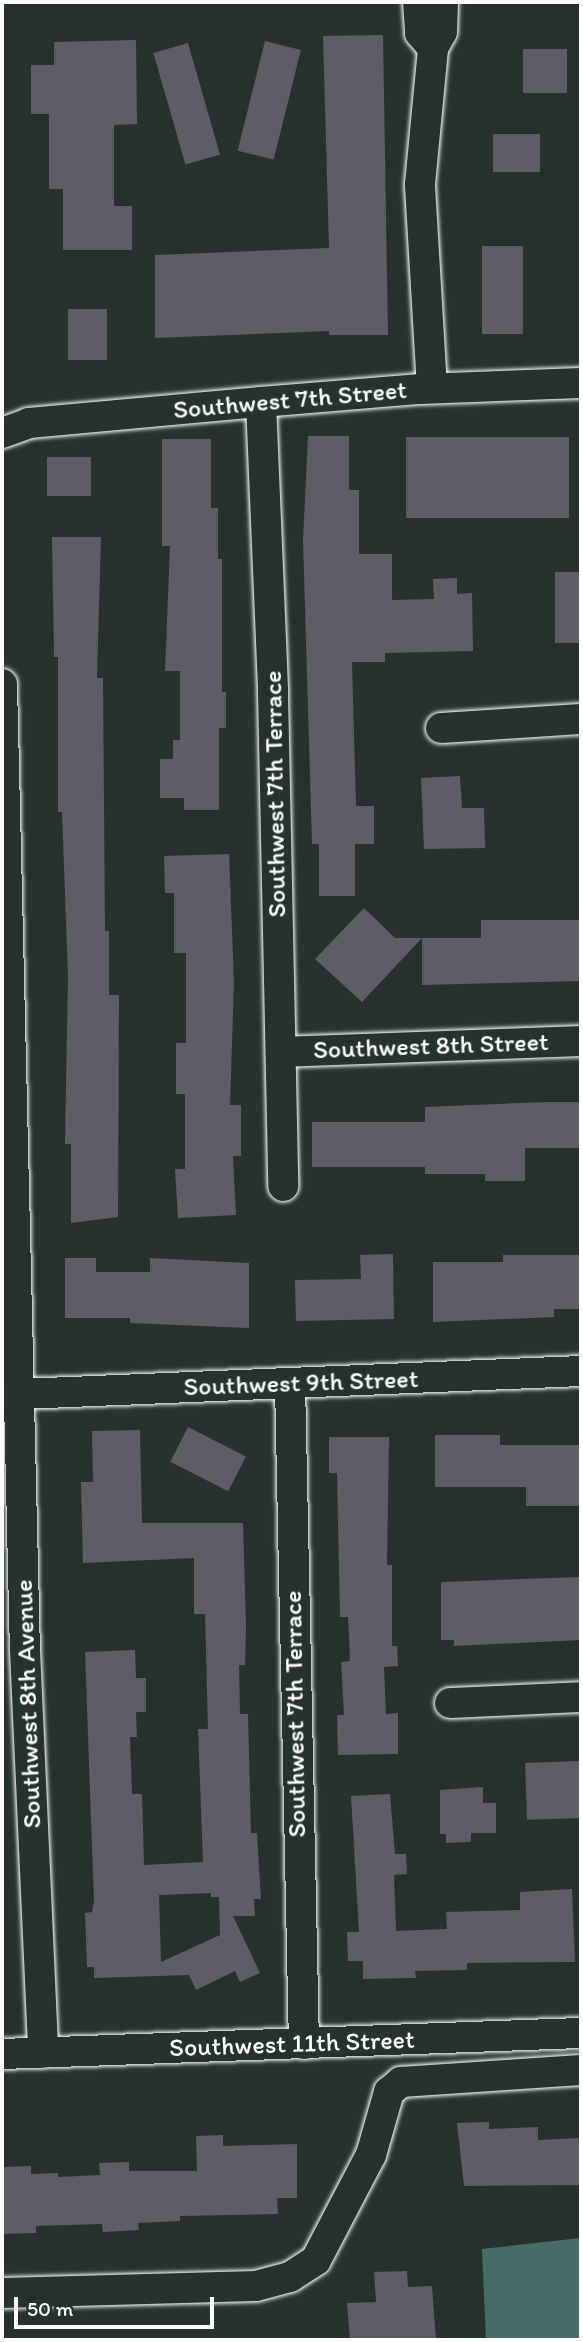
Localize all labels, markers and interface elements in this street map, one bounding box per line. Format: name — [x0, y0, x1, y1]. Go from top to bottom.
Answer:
street label: Southwest 7th Street — [173, 374, 407, 426]
street label: Southwest 7th Terrace — [257, 671, 293, 917]
street label: Southwest 8th Street — [313, 1026, 549, 1066]
street label: Southwest 9th Street — [184, 1363, 418, 1403]
street label: Southwest 8th Avenue — [8, 1580, 48, 1828]
street label: Southwest 7th Terrace — [277, 1591, 313, 1837]
street label: Southwest 11th Street — [169, 2024, 415, 2064]
scale bar — [18, 2282, 217, 2326]
text: 50 m — [27, 2296, 73, 2321]

